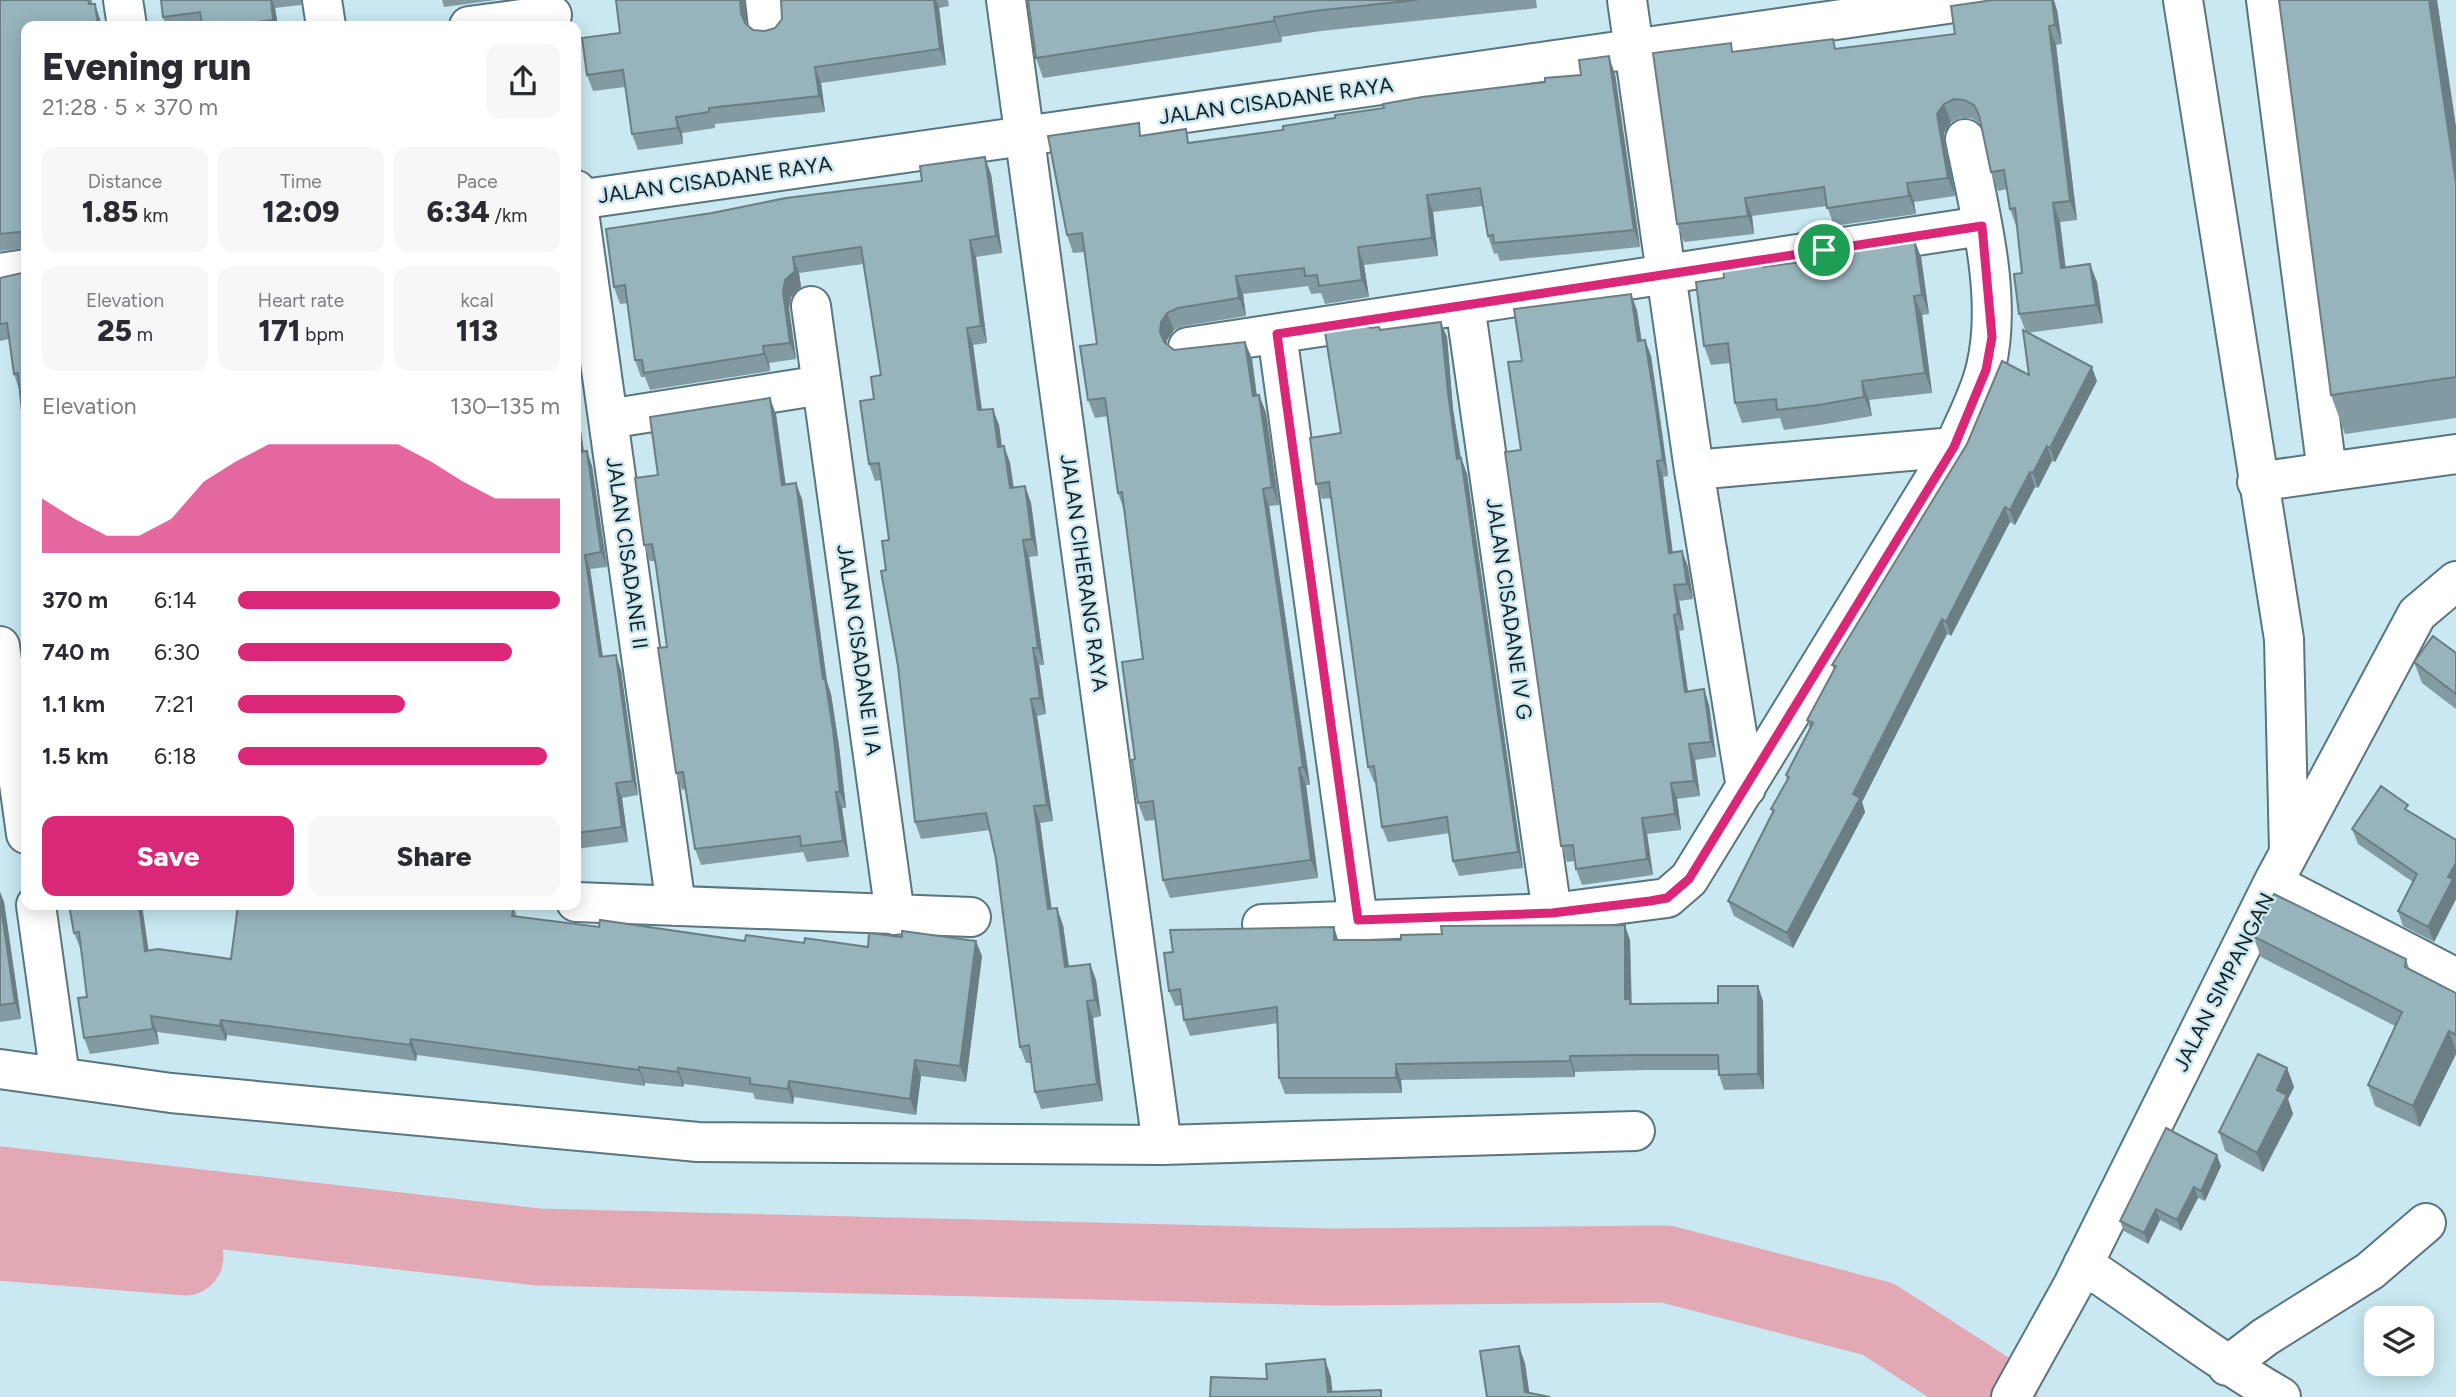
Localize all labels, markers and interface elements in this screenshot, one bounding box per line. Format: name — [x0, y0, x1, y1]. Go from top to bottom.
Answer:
text: Evening run — [42, 44, 251, 90]
button: share — [486, 44, 560, 118]
street label: JALAN CISADANE RAYA — [1157, 72, 1395, 129]
text: 21:28 · 5 × 370 m — [42, 93, 218, 121]
street label: JALAN CISADANE RAYA — [596, 151, 834, 208]
text: Distance — [88, 170, 162, 193]
text: Time — [280, 170, 322, 193]
text: Pace — [456, 170, 498, 193]
text: 1.85 — [82, 193, 138, 230]
text: 12:09 — [262, 193, 340, 230]
text: 6:34 — [427, 193, 490, 230]
text: km — [138, 204, 168, 227]
text: /km — [490, 204, 527, 227]
pin — [1794, 220, 1854, 280]
icon: arrive — [1805, 231, 1843, 269]
text: Elevation — [86, 289, 164, 312]
text: Heart rate — [258, 289, 344, 312]
text: kcal — [460, 289, 494, 312]
text: 25 — [97, 312, 132, 349]
text: 171 — [258, 312, 301, 349]
text: 113 — [456, 312, 498, 349]
text: m — [132, 323, 153, 346]
text: bpm — [301, 323, 344, 346]
text: Elevation — [42, 392, 137, 420]
text: 130–135 m — [450, 392, 560, 420]
street label: JALAN CIHERANG RAYA — [1055, 453, 1114, 693]
street label: JALAN CISADANE II — [602, 455, 653, 650]
street label: JALAN CISADANE IV G — [1482, 497, 1537, 721]
street label: JALAN CISADANE II A — [832, 543, 887, 757]
text: 370 m — [42, 586, 108, 614]
text: 6:14 — [154, 586, 197, 614]
text: 740 m — [42, 638, 110, 666]
text: 6:30 — [154, 638, 200, 666]
text: 1.1 km — [42, 690, 105, 718]
text: 7:21 — [154, 690, 195, 718]
text: 1.5 km — [42, 742, 109, 770]
text: 6:18 — [154, 742, 196, 770]
button: Save — [42, 816, 294, 896]
button: Share — [308, 816, 560, 896]
street label: JALAN SIMPANGAN — [2168, 888, 2279, 1075]
map controls — [2364, 1306, 2434, 1376]
button: layers — [2364, 1306, 2434, 1376]

